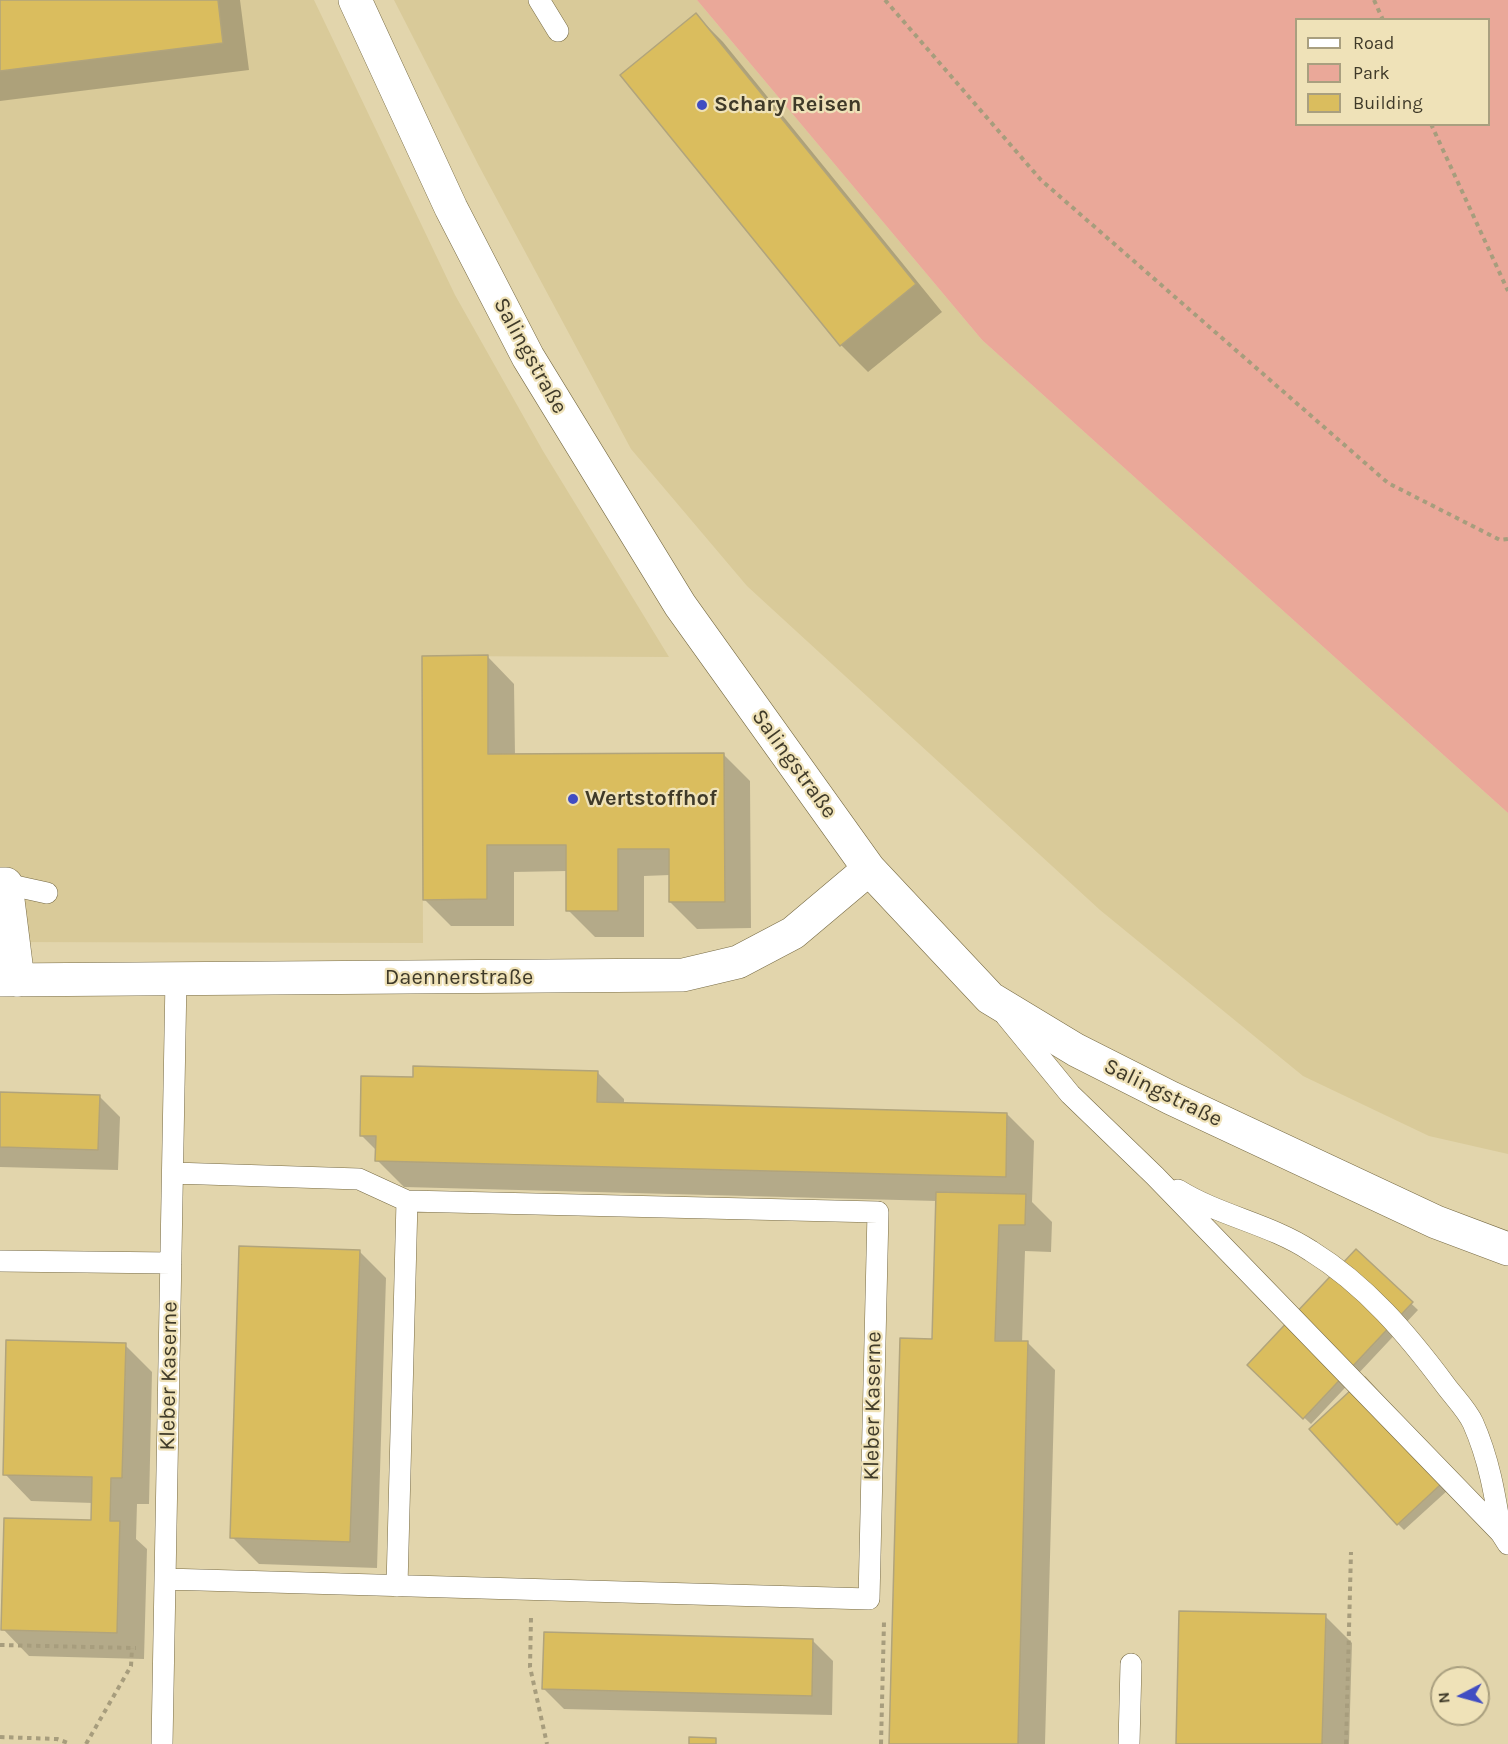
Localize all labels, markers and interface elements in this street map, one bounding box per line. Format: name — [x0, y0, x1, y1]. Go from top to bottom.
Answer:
legend — [1295, 18, 1490, 126]
text: Road — [1353, 32, 1394, 54]
text: Park — [1353, 62, 1390, 84]
place label: Schary Reisen — [714, 92, 862, 118]
text: Building — [1353, 92, 1423, 114]
marker: Schary Reisen — [695, 98, 709, 112]
street label: Salingstraße — [487, 293, 573, 419]
street label: Salingstraße — [746, 704, 842, 824]
place label: Wertstoffhof — [585, 786, 717, 812]
marker: Wertstoffhof — [566, 792, 580, 806]
street label: Daennerstraße — [385, 965, 533, 991]
street label: Salingstraße — [1099, 1053, 1227, 1133]
street label: Kleber Kaserne — [155, 1301, 183, 1451]
street label: Kleber Kaserne — [859, 1331, 887, 1481]
north arrow — [1430, 1666, 1490, 1726]
text: N — [1434, 1691, 1454, 1704]

